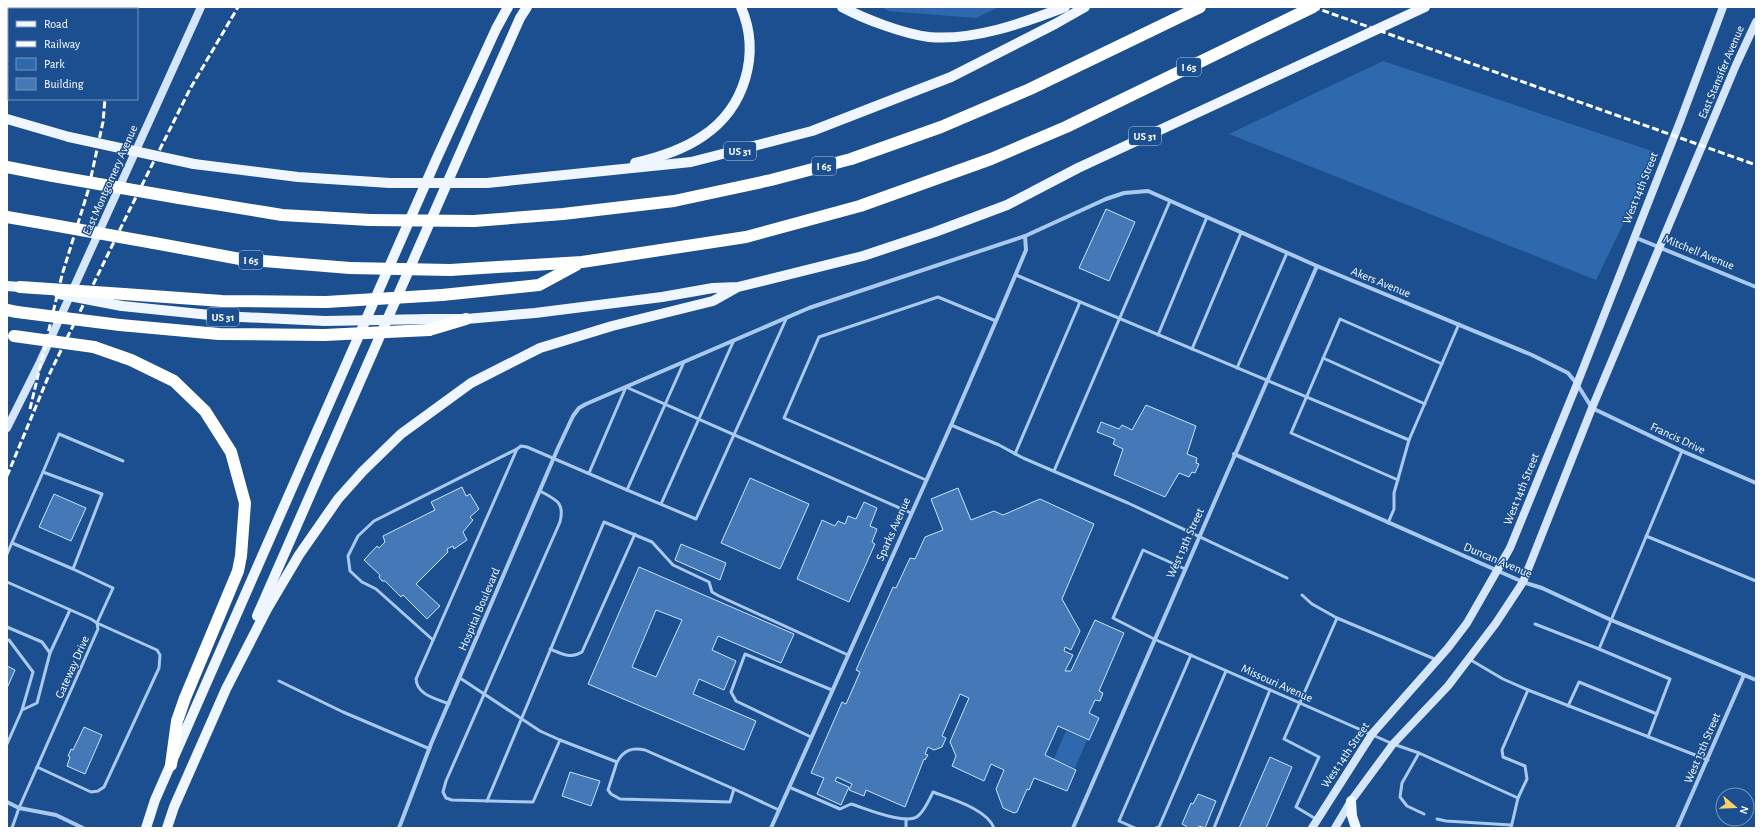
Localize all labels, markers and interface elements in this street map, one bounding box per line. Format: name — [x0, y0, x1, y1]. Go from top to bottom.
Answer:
legend — [8, 8, 138, 100]
text: Road — [44, 18, 68, 30]
street label: East Stansifer Avenue — [1696, 24, 1746, 120]
text: Railway — [44, 38, 80, 51]
text: Park — [44, 58, 65, 70]
road number: I 65 — [1177, 58, 1201, 76]
text: Building — [44, 78, 84, 90]
street label: East Montgomery Avenue — [80, 123, 141, 237]
road number: US 31 — [1129, 127, 1161, 145]
road number: US 31 — [724, 142, 756, 160]
street label: West 14th Street — [1620, 150, 1660, 226]
road number: I 65 — [812, 157, 836, 175]
street label: Mitchell Avenue — [1662, 232, 1736, 272]
road number: I 65 — [239, 251, 263, 269]
street label: Akers Avenue — [1350, 265, 1412, 299]
road number: US 31 — [207, 308, 239, 326]
street label: Francis Drive — [1649, 420, 1707, 456]
street label: West 14th Street — [1501, 451, 1541, 527]
street label: Sparks Avenue — [874, 496, 912, 562]
street label: West 13th Street — [1164, 506, 1206, 580]
street label: Duncan Avenue — [1462, 540, 1534, 580]
street label: Hospital Boulevard — [456, 566, 502, 652]
street label: Gateway Drive — [53, 634, 92, 701]
street label: Missouri Avenue — [1239, 662, 1315, 704]
street label: West 15th Street — [1682, 711, 1722, 785]
street label: West 14th Street — [1319, 720, 1371, 790]
north arrow — [1715, 787, 1755, 827]
text: N — [1738, 805, 1750, 816]

